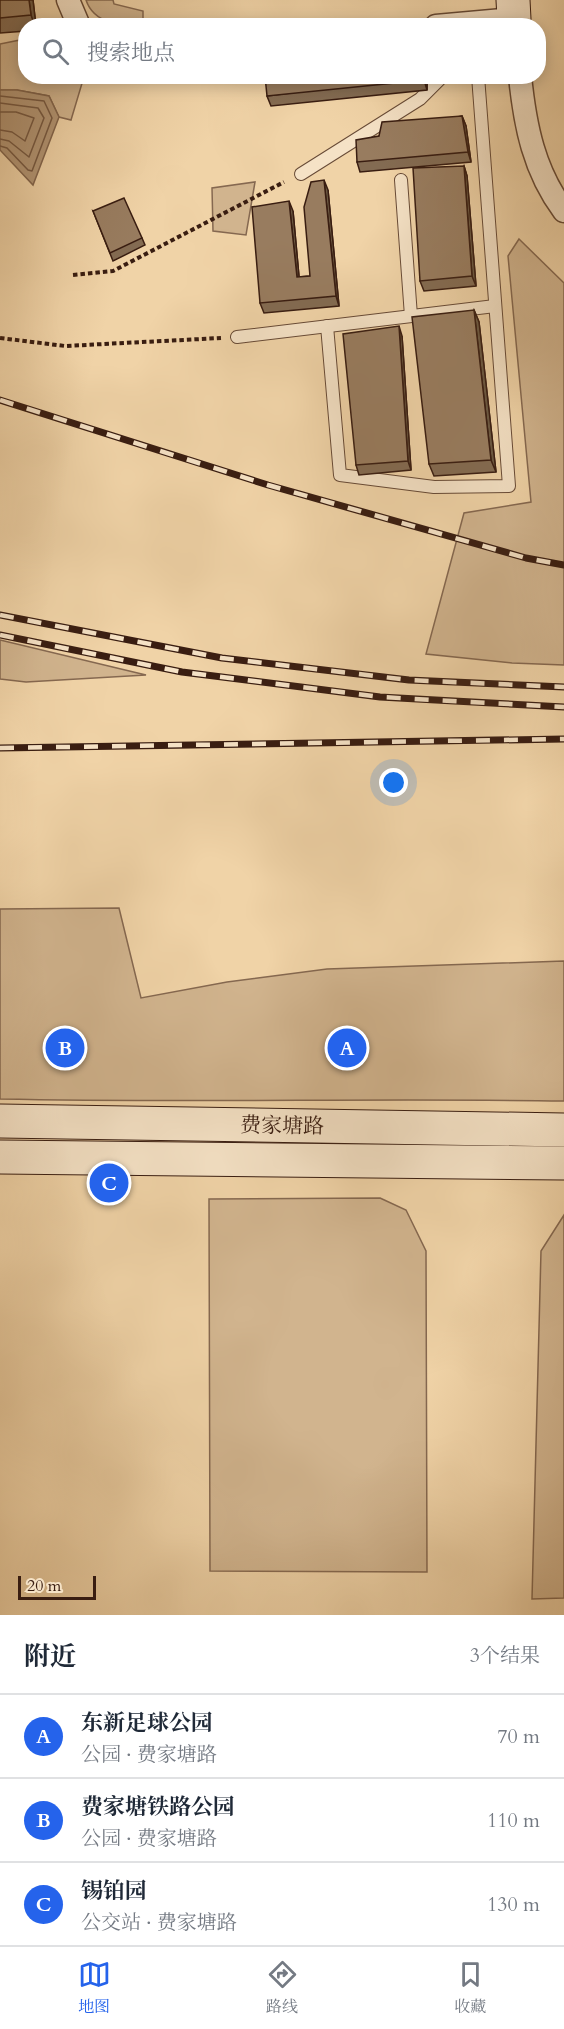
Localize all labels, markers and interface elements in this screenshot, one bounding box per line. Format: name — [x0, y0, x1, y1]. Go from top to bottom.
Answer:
search box — [18, 18, 546, 84]
icon: search — [39, 35, 72, 68]
text: 搜索地点 — [87, 38, 175, 68]
your location — [379, 768, 408, 797]
pin: B — [46, 1026, 84, 1070]
pin: A — [328, 1026, 366, 1070]
street label: 费家塘路 — [240, 1111, 324, 1141]
pin: C — [90, 1160, 128, 1206]
scale bar — [18, 1573, 96, 1600]
text: 20 m — [27, 1575, 61, 1597]
text: 附近 — [24, 1639, 76, 1674]
text: 3个结果 — [470, 1642, 540, 1669]
text: 东新足球公园 — [81, 1708, 213, 1738]
text: A — [36, 1723, 51, 1750]
text: 70 m — [497, 1723, 540, 1750]
text: 公园 · 费家塘路 — [81, 1741, 217, 1768]
text: 费家塘铁路公园 — [81, 1792, 235, 1822]
text: B — [36, 1807, 51, 1834]
text: 110 m — [487, 1807, 540, 1834]
text: 公园 · 费家塘路 — [81, 1825, 217, 1852]
text: 锡铂园 — [81, 1876, 147, 1906]
text: C — [36, 1891, 51, 1918]
text: 130 m — [487, 1891, 540, 1918]
text: 公交站 · 费家塘路 — [81, 1909, 237, 1936]
tab: 地图 — [78, 1958, 111, 2018]
tab: 路线 — [266, 1958, 299, 2018]
tab: 收藏 — [454, 1958, 487, 2018]

